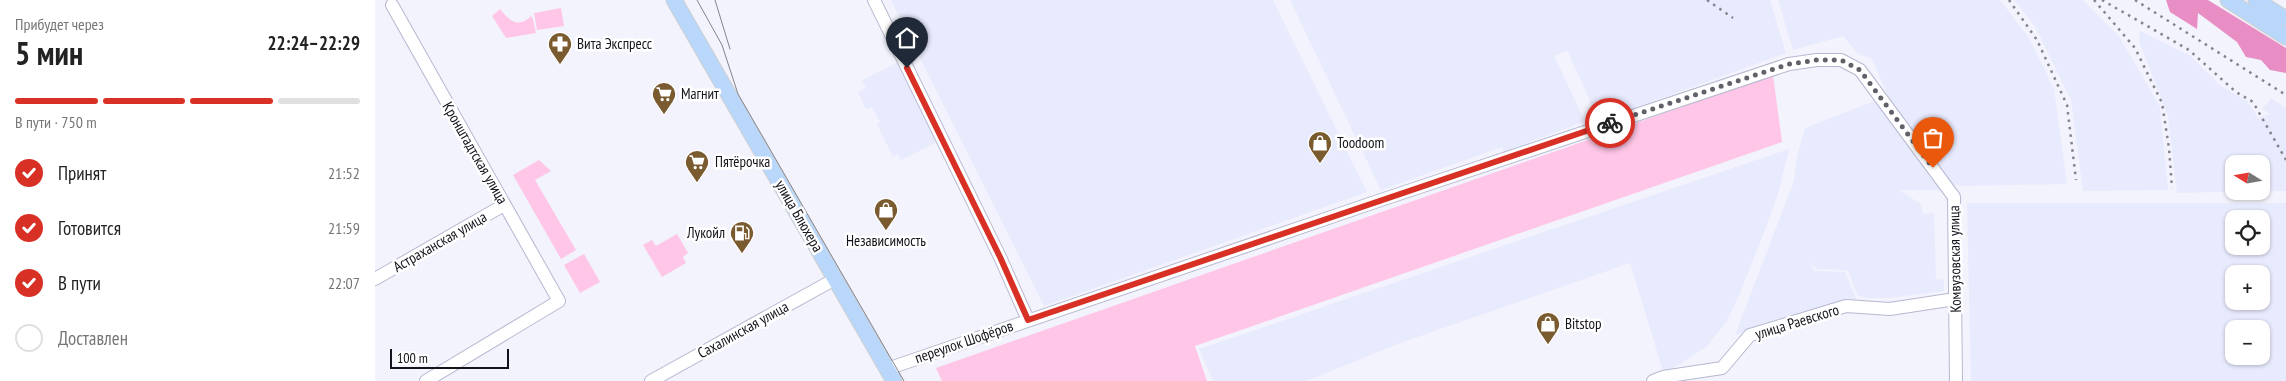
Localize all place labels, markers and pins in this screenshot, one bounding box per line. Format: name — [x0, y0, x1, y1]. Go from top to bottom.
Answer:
pin — [886, 17, 928, 68]
pharmacy icon: Вита Экспресс — [547, 31, 573, 65]
place label: Вита Экспресс — [577, 34, 653, 53]
supermarket icon: Магнит — [651, 81, 677, 115]
place label: Магнит — [681, 84, 719, 103]
pin — [1912, 117, 1954, 168]
shop icon: Toodoom — [1307, 130, 1333, 164]
place label: Toodoom — [1337, 133, 1384, 152]
supermarket icon: Пятёрочка — [684, 149, 710, 183]
place label: Пятёрочка — [715, 152, 770, 171]
shop icon: Независимость — [873, 197, 899, 231]
fuel station icon: Лукойл — [729, 220, 755, 254]
place label: Лукойл — [686, 223, 725, 242]
place label: Независимость — [846, 231, 926, 250]
shop icon: Bitstop — [1535, 311, 1561, 345]
place label: Bitstop — [1565, 314, 1602, 333]

